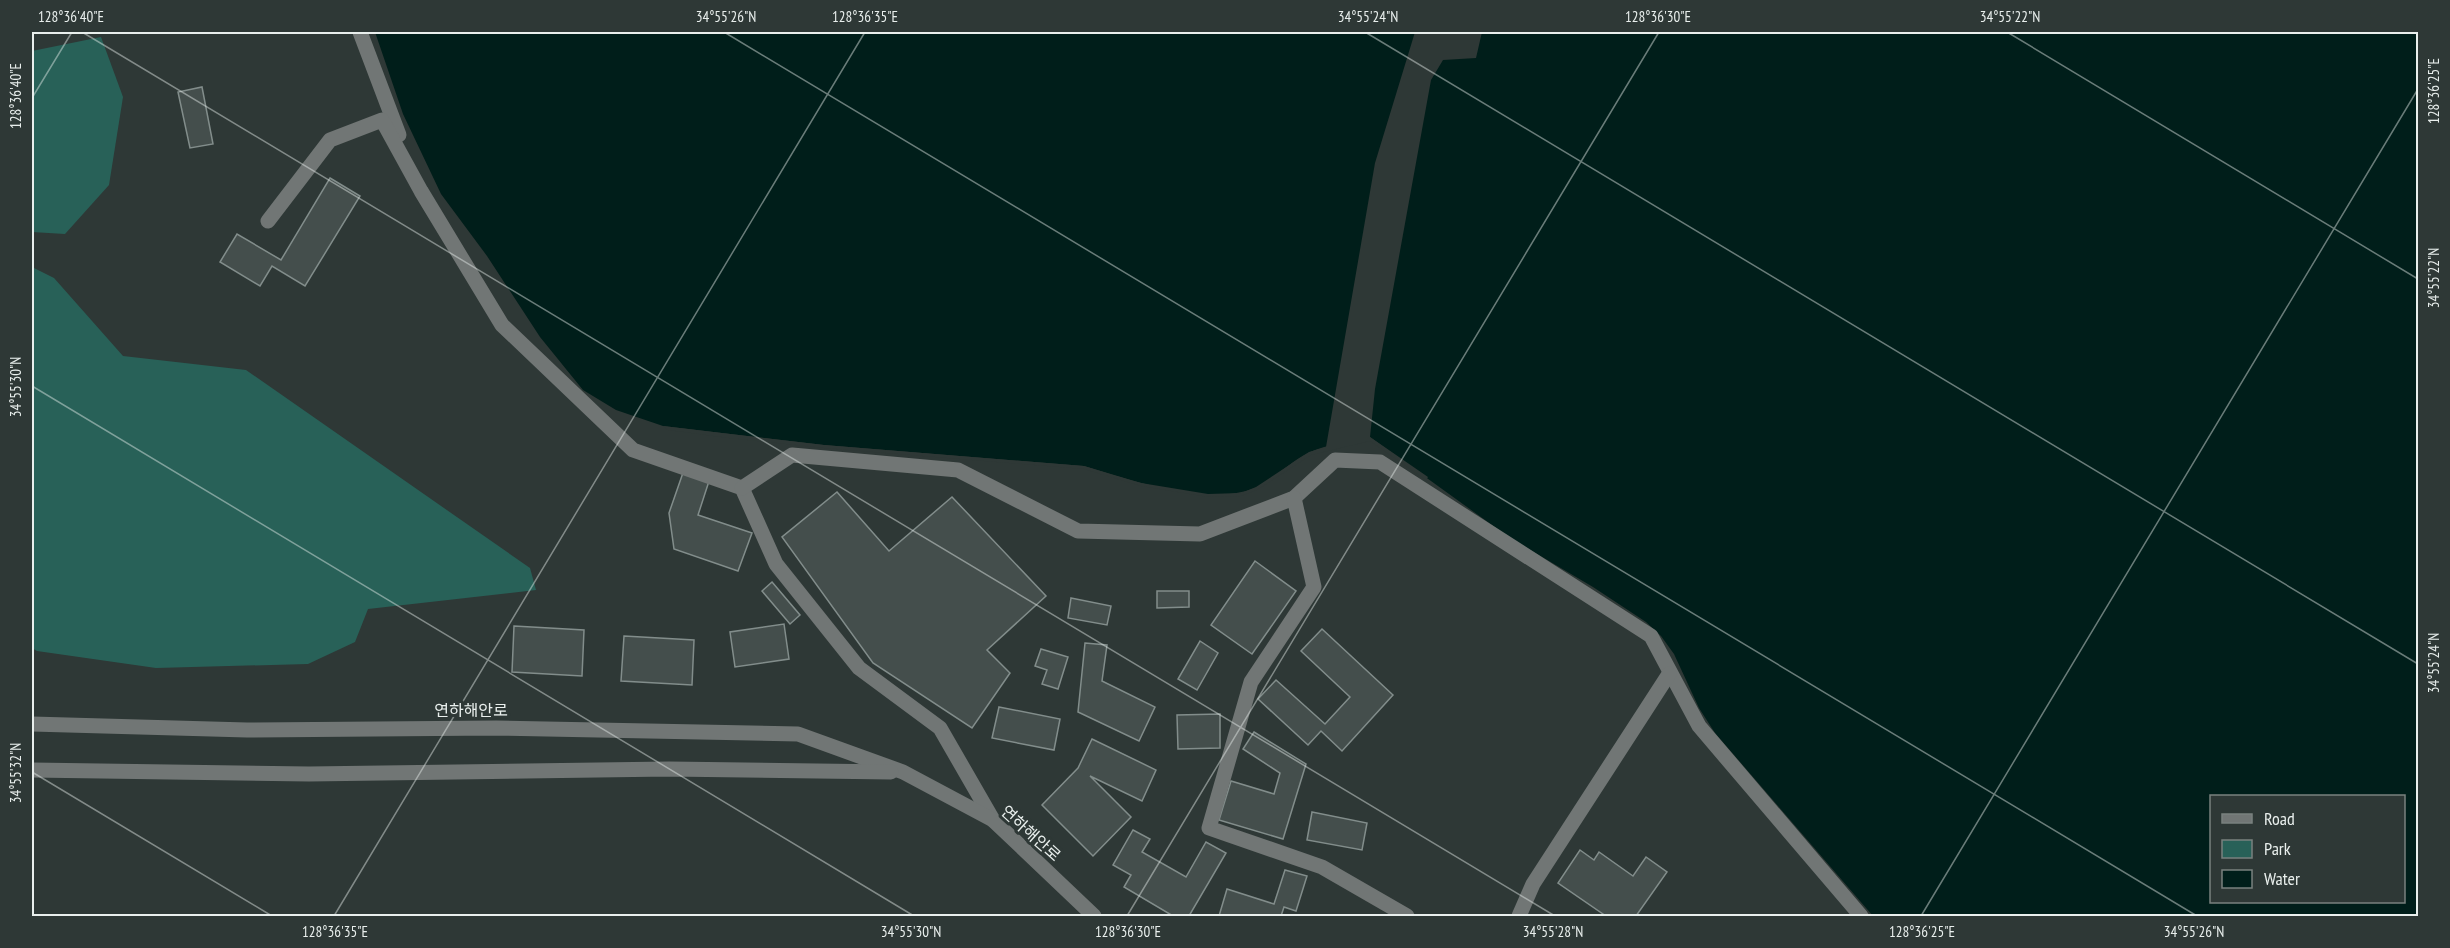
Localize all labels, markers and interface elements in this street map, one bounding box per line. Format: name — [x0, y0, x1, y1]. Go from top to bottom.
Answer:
text: 128°36'40"E — [38, 7, 104, 26]
text: 34°55'26"N — [696, 7, 756, 26]
text: 128°36'35"E — [832, 7, 898, 26]
text: 34°55'24"N — [1338, 7, 1398, 26]
text: 128°36'30"E — [1625, 7, 1691, 26]
text: 34°55'22"N — [1980, 7, 2040, 26]
text: 128°36'25"E — [2424, 58, 2443, 124]
text: 128°36'40"E — [6, 63, 25, 129]
text: 34°55'22"N — [2424, 248, 2443, 308]
text: 34°55'30"N — [6, 357, 25, 417]
text: 34°55'24"N — [2424, 633, 2443, 693]
street label: 연하해안로 — [434, 700, 508, 720]
text: 34°55'32"N — [6, 743, 25, 803]
legend — [2210, 795, 2405, 903]
street label: 연하해안로 — [997, 801, 1065, 865]
text: Road — [2264, 807, 2295, 830]
text: Park — [2264, 837, 2291, 860]
text: Water — [2264, 867, 2300, 890]
text: 128°36'35"E — [302, 922, 368, 941]
text: 34°55'30"N — [881, 922, 941, 941]
text: 128°36'30"E — [1095, 922, 1161, 941]
text: 34°55'28"N — [1523, 922, 1583, 941]
text: 128°36'25"E — [1889, 922, 1955, 941]
text: 34°55'26"N — [2164, 922, 2224, 941]

